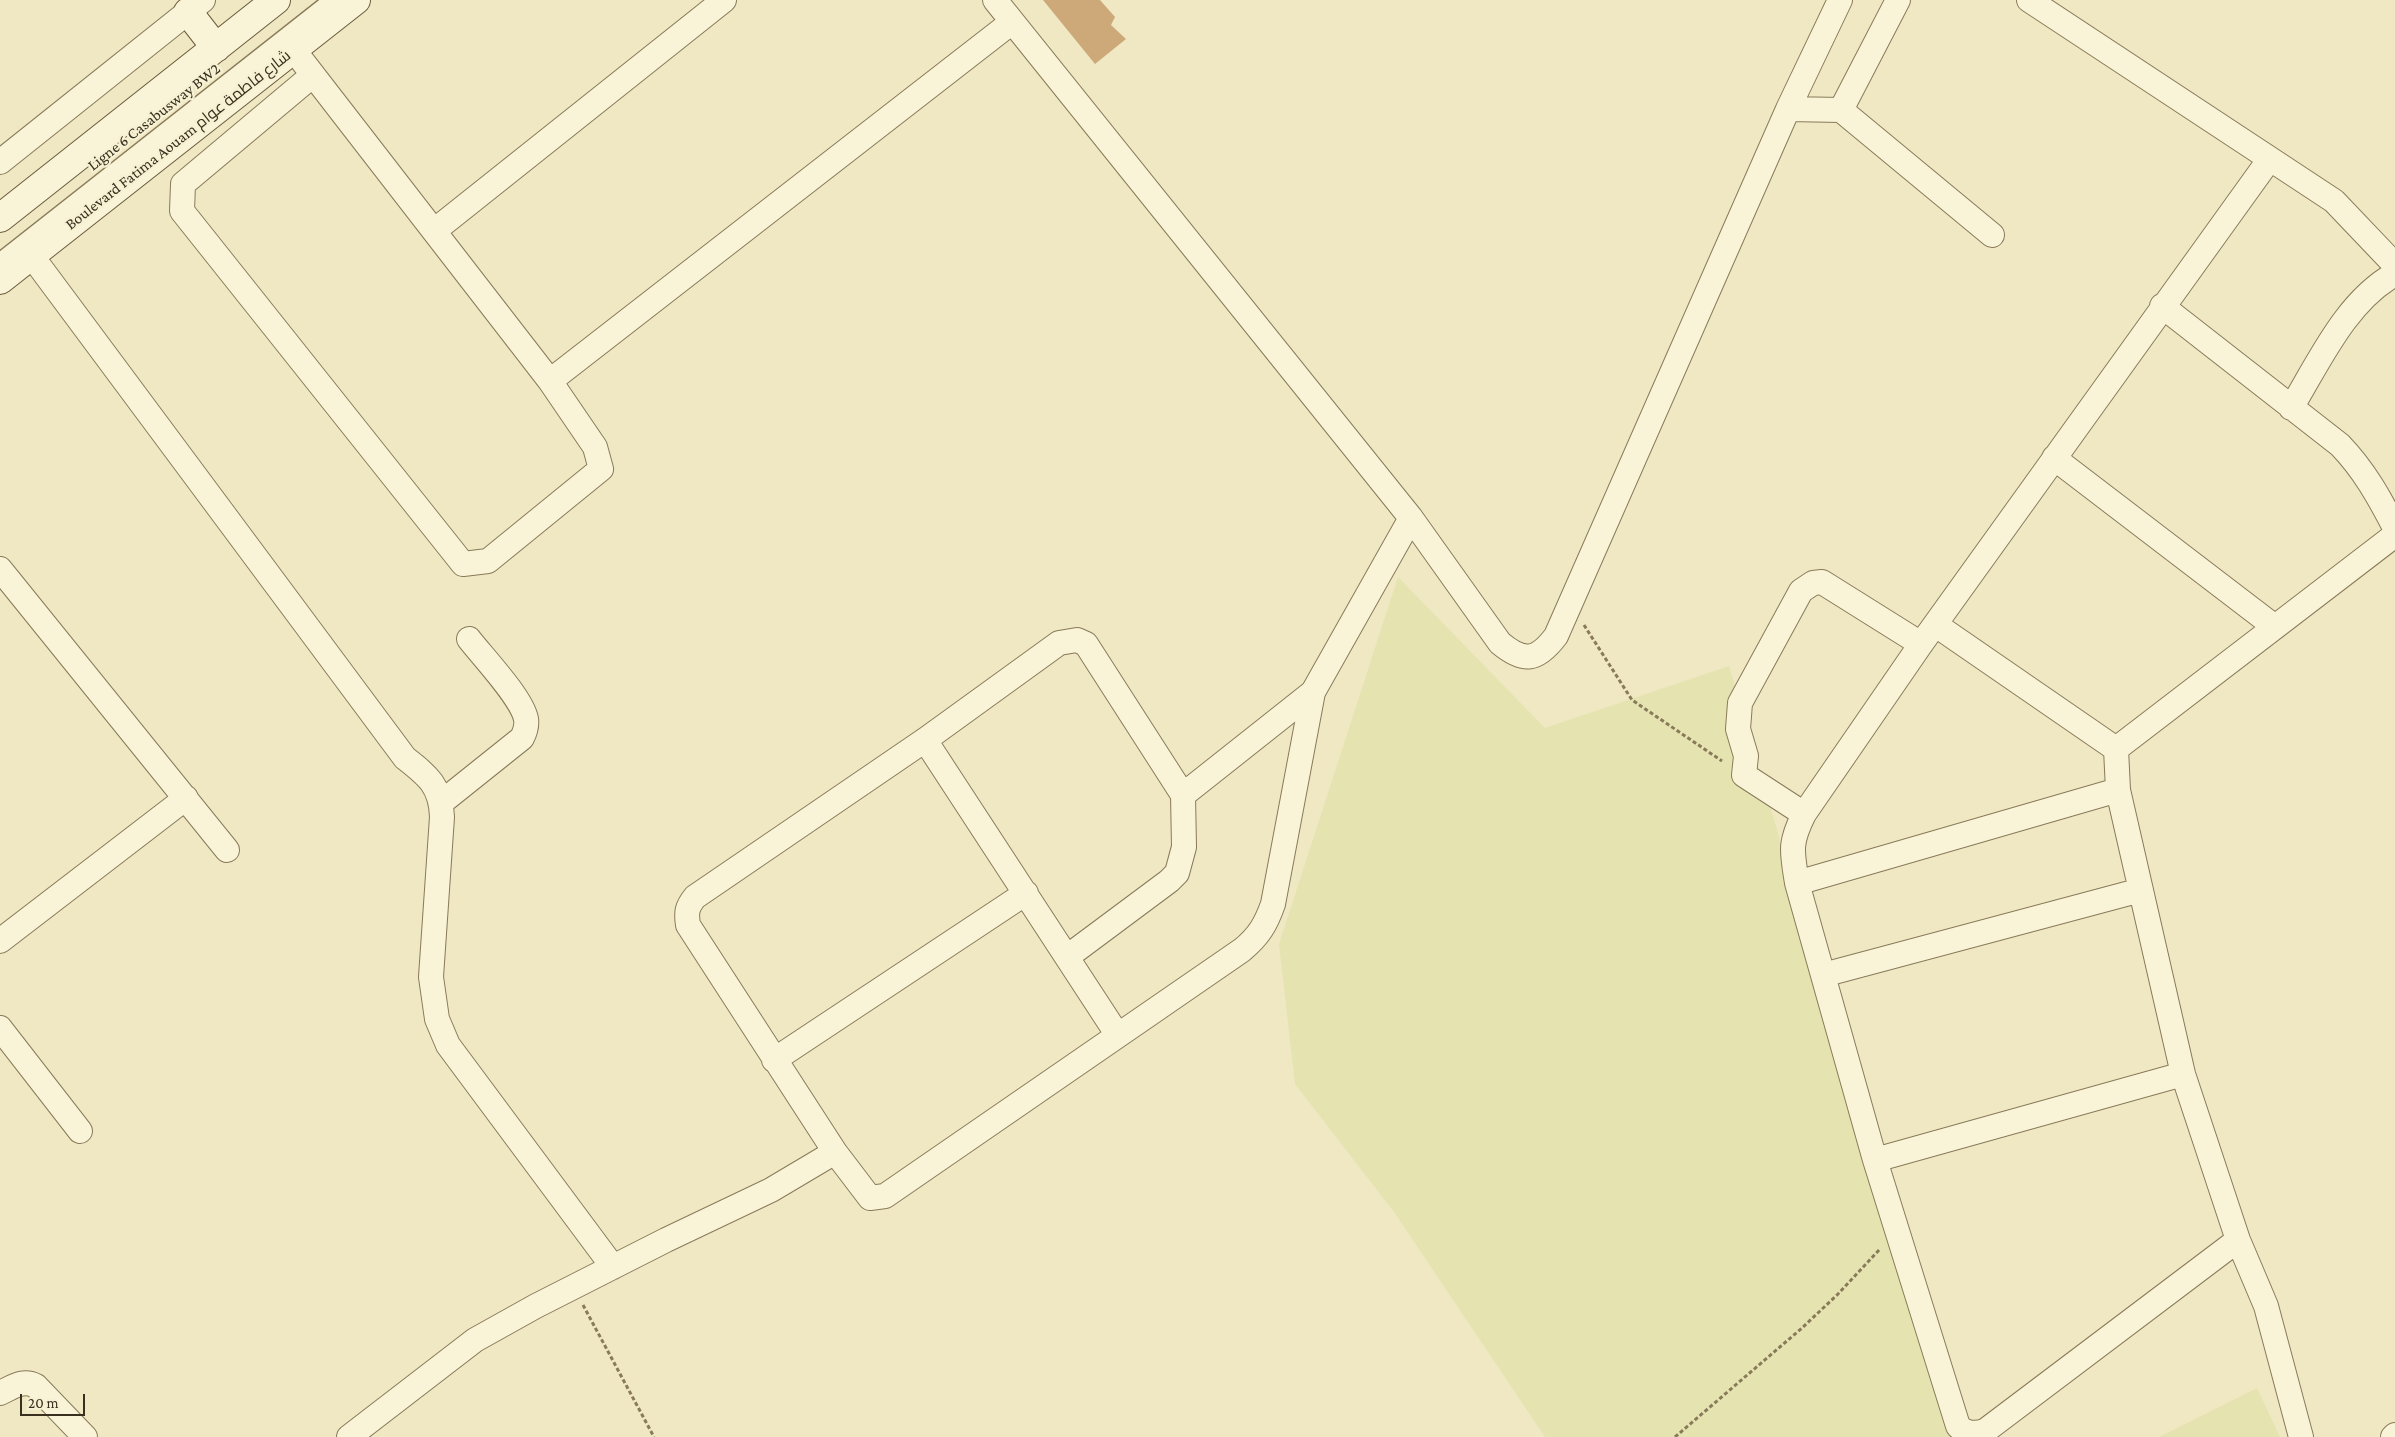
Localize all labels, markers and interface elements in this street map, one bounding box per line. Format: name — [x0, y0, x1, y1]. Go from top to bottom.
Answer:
street label: Boulevard Fatima Aouam شارع فاطمة عوام — [61, 46, 295, 234]
street label: Ligne 6 Casabusway BW2 — [84, 59, 224, 175]
scale bar — [22, 1384, 88, 1416]
text: 20 m — [28, 1395, 59, 1411]

